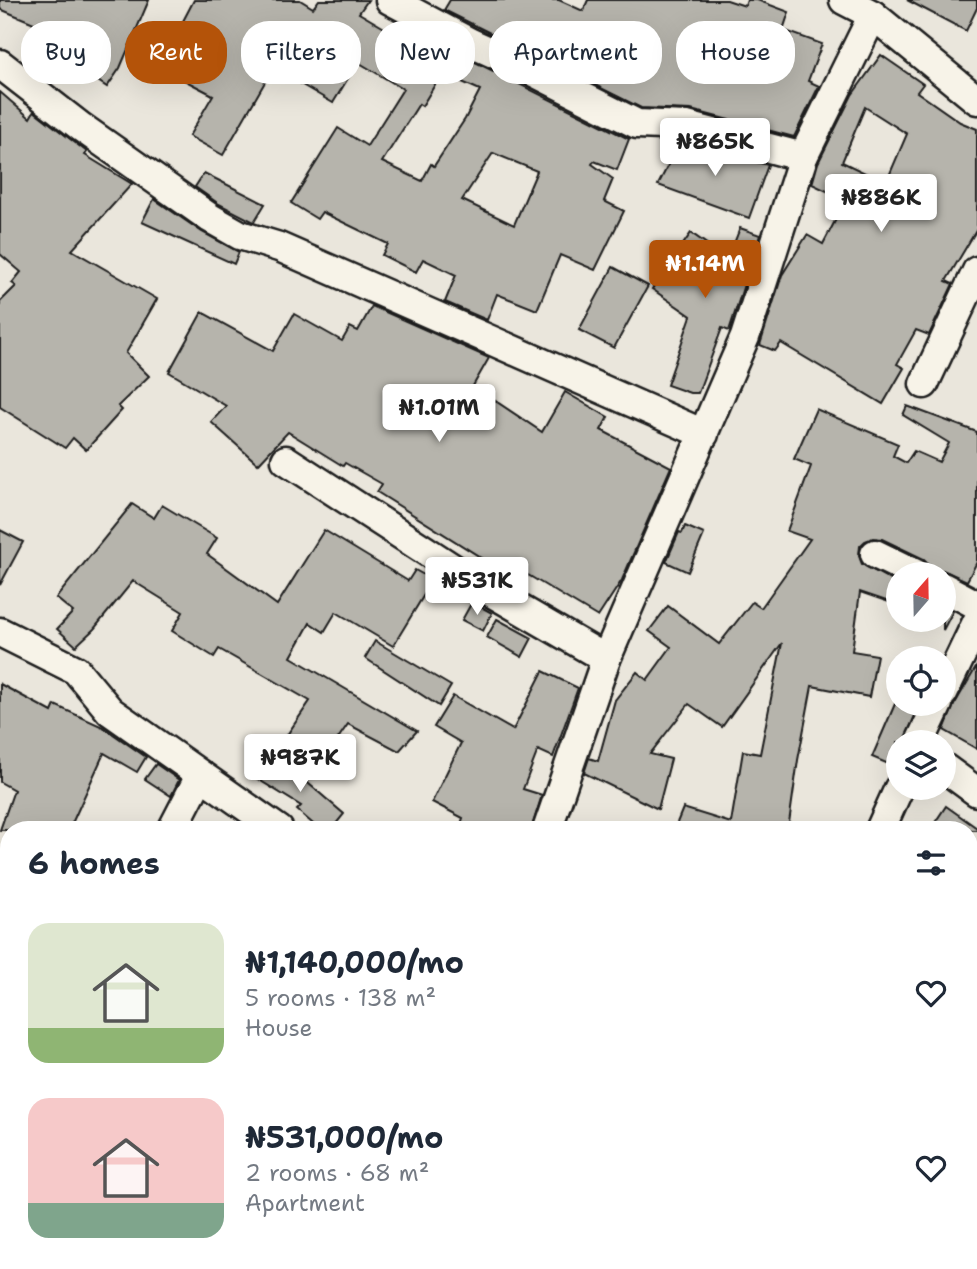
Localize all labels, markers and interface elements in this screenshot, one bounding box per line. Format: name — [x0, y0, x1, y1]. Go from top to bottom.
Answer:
chip: Buy — [21, 21, 111, 84]
chip: Rent — [125, 21, 227, 84]
chip: Filters — [241, 21, 361, 84]
chip: New — [375, 21, 475, 84]
chip: Apartment — [489, 21, 662, 84]
chip: House — [676, 21, 795, 84]
pin: ₦865K — [666, 118, 764, 178]
text: ₦865K — [676, 126, 754, 156]
pin: ₦886K — [832, 174, 930, 234]
text: ₦886K — [841, 182, 921, 212]
pin: ₦1.14M — [648, 240, 762, 300]
text: ₦1.14M — [665, 248, 745, 278]
pin: ₦1.01M — [382, 384, 496, 444]
text: ₦1.01M — [398, 392, 480, 422]
pin: ₦531K — [428, 558, 526, 617]
north arrow — [886, 562, 956, 632]
map controls — [886, 562, 956, 800]
text: ₦531K — [441, 565, 513, 595]
button: locate — [886, 646, 956, 716]
button: layers — [886, 730, 956, 800]
pin: ₦987K — [251, 734, 349, 794]
text: ₦987K — [260, 742, 340, 772]
text: 6 homes — [28, 843, 160, 884]
icon: filters — [912, 844, 950, 882]
text: ₦1,140,000/mo — [245, 942, 464, 983]
icon: home — [84, 951, 168, 1035]
icon: heart — [912, 974, 950, 1012]
text: 5 rooms · 138 m² — [245, 983, 436, 1013]
text: House — [245, 1013, 313, 1043]
text: ₦531,000/mo — [245, 1117, 444, 1158]
icon: home — [84, 1126, 168, 1210]
icon: heart — [912, 1149, 950, 1187]
text: 2 rooms · 68 m² — [245, 1158, 429, 1188]
text: Apartment — [245, 1188, 365, 1218]

